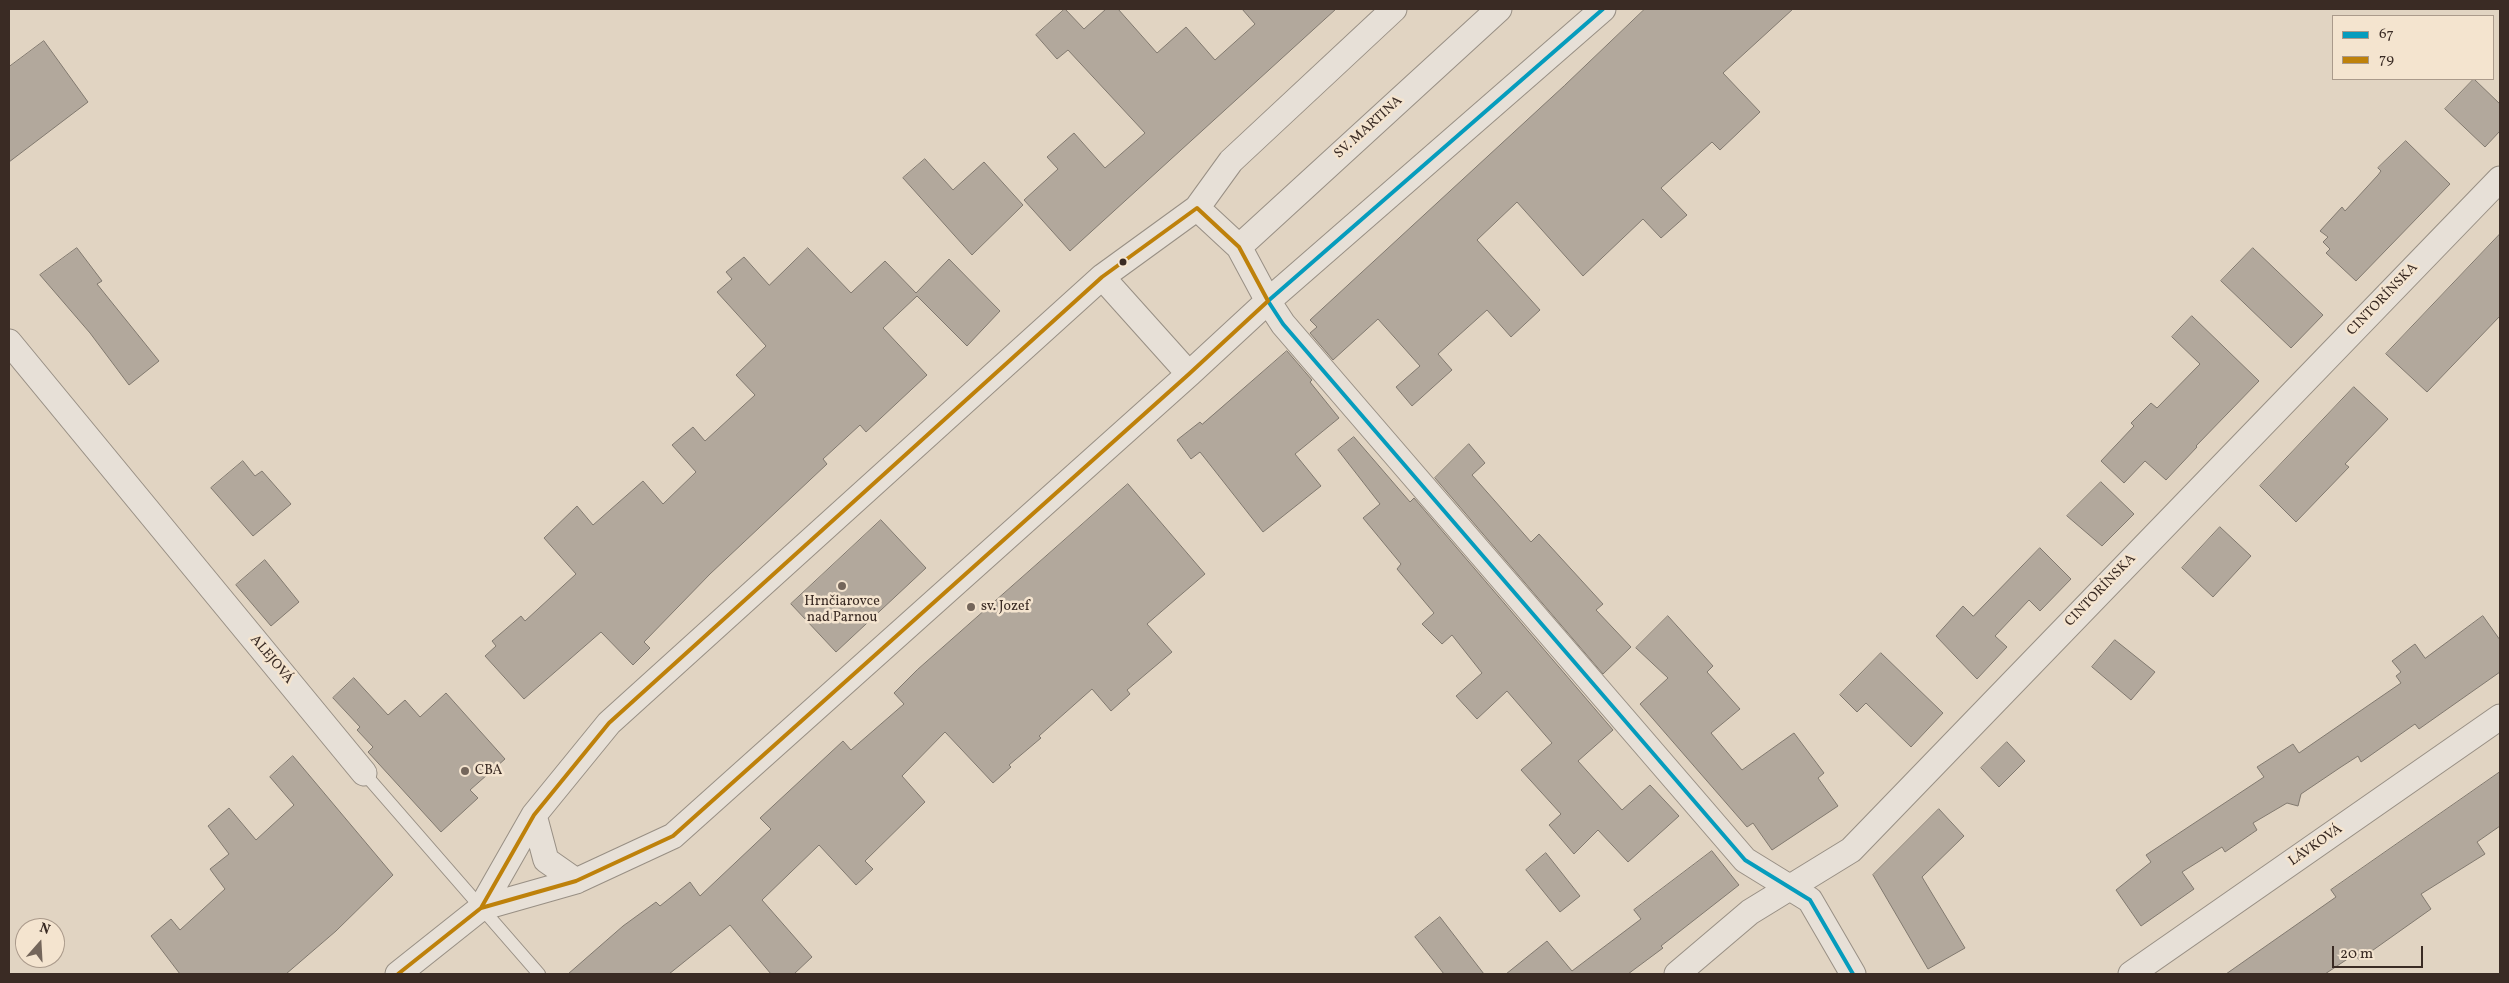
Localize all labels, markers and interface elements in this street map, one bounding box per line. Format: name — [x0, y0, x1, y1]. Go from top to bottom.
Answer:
legend — [2332, 15, 2494, 80]
text: 67 — [2379, 24, 2394, 45]
text: 79 — [2379, 49, 2394, 70]
street label: SV. MARTINA — [1332, 93, 1406, 163]
unlabelled marker — [1118, 257, 1128, 267]
street label: CINTORÍNSKA — [2344, 260, 2422, 340]
street label: CINTORÍNSKA — [2062, 551, 2140, 631]
marker: Hrnčiarovce nad Parnou — [836, 580, 848, 592]
place label: Hrnčiarovce nad Parnou — [804, 594, 880, 626]
place label: sv. Jozef — [981, 599, 1029, 615]
marker: sv. Jozef — [965, 601, 977, 613]
street label: ALEJOVÁ — [246, 632, 296, 688]
place label: CBA — [475, 763, 502, 779]
marker: CBA — [459, 765, 471, 777]
street label: LÁVKOVÁ — [2286, 821, 2346, 871]
north arrow — [15, 918, 65, 968]
text: N — [37, 919, 53, 940]
scale bar — [2334, 936, 2425, 968]
text: 20 m — [2340, 944, 2373, 965]

